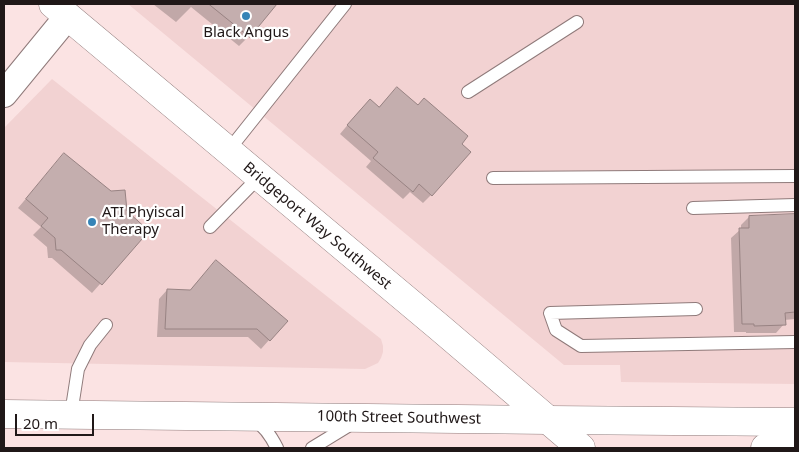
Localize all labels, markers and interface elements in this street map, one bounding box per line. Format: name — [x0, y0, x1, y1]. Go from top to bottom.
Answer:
marker: Black Angus — [240, 10, 252, 22]
place label: Black Angus — [203, 24, 289, 42]
street label: Bridgeport Way Southwest — [239, 159, 395, 293]
place label: ATI Phyiscal Therapy — [102, 204, 184, 239]
marker: ATI Phyiscal Therapy — [86, 216, 98, 228]
scale bar — [18, 404, 96, 436]
street label: 100th Street Southwest — [317, 408, 481, 428]
text: 20 m — [23, 413, 58, 433]

